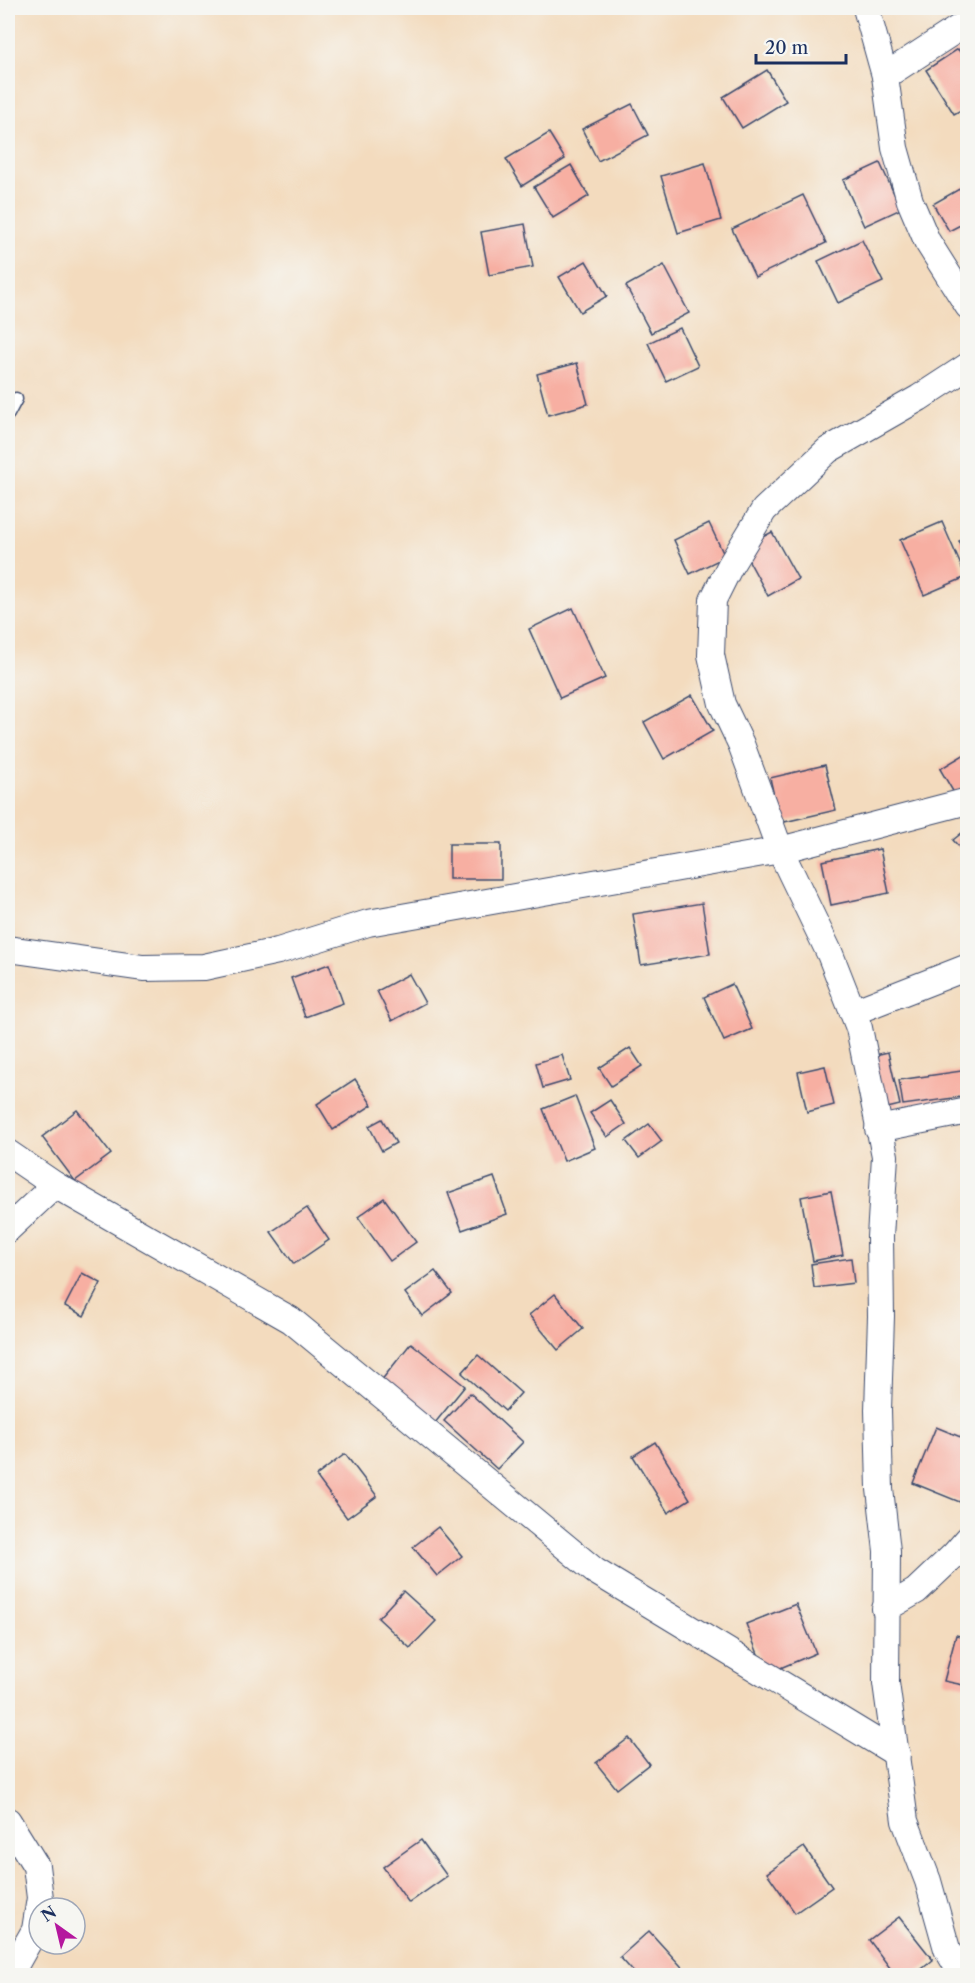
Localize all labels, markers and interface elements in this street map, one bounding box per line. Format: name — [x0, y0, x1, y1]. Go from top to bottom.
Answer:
scale bar — [756, 27, 846, 65]
text: 20 m — [765, 37, 809, 59]
north arrow — [27, 1896, 87, 1956]
text: N — [37, 1901, 60, 1926]

